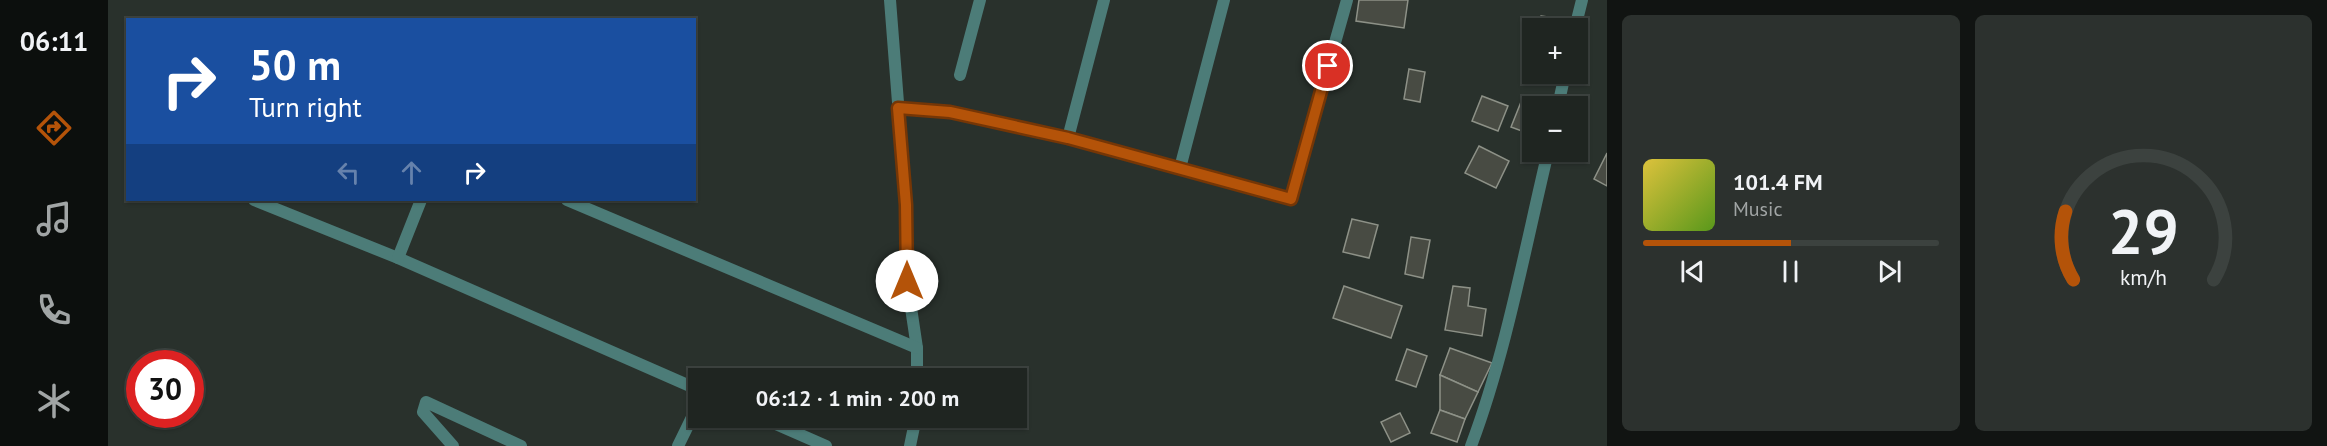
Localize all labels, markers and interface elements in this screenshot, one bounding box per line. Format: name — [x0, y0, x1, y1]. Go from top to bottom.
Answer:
map controls — [1522, 18, 1588, 162]
button: + — [1522, 18, 1588, 84]
text: 06:11 — [20, 24, 88, 58]
text: 50 m — [249, 37, 341, 92]
pin — [1302, 40, 1353, 91]
icon: right — [150, 42, 228, 120]
icon: arrive — [1311, 49, 1344, 82]
text: Turn right — [249, 90, 362, 124]
button: − — [1522, 96, 1588, 162]
icon: directions — [33, 107, 75, 149]
icon: left — [332, 156, 365, 189]
icon: ahead — [395, 156, 428, 189]
icon: right — [458, 156, 491, 189]
text: 101.4 FM — [1733, 168, 1823, 196]
text: 29 — [2108, 190, 2179, 271]
text: Music — [1733, 196, 1782, 222]
icon: music — [33, 198, 75, 240]
position arrow — [875, 249, 939, 313]
icon: previous — [1676, 255, 1709, 288]
icon: pause — [1774, 255, 1807, 288]
icon: next — [1873, 255, 1906, 288]
text: km/h — [2120, 263, 2167, 291]
icon: phone — [33, 289, 75, 331]
speed limit sign: 30 — [126, 350, 204, 428]
icon: climate — [33, 380, 75, 422]
text: 06:12 · 1 min · 200 m — [756, 384, 959, 412]

